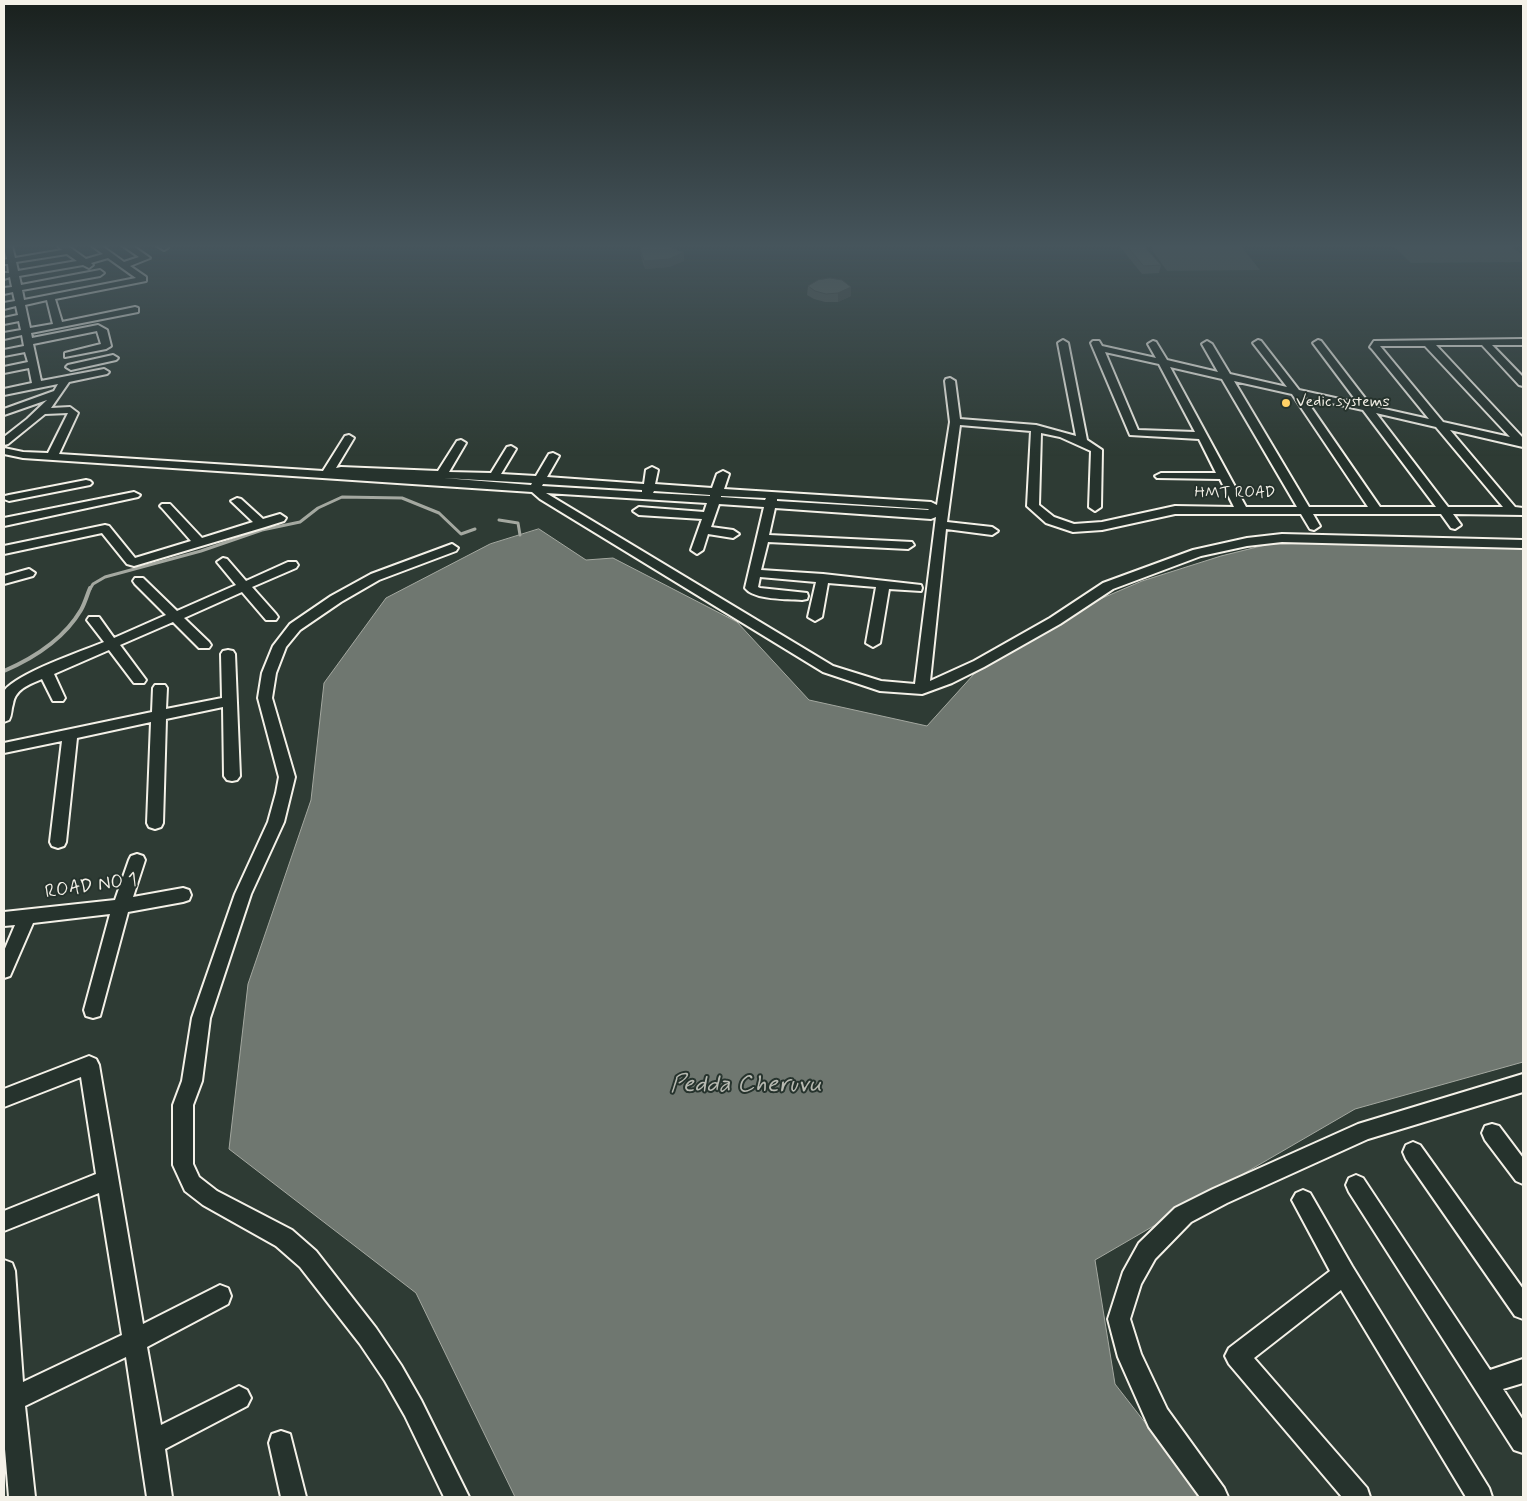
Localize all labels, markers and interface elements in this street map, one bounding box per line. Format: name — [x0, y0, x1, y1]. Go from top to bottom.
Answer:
place label: Vedic systems — [1296, 393, 1390, 413]
marker: Vedic systems — [1280, 397, 1292, 409]
street label: HMT ROAD — [1195, 484, 1275, 504]
street label: ROAD NO 1 — [44, 869, 138, 905]
water label: Pedda Cheruvu — [670, 1072, 822, 1100]

